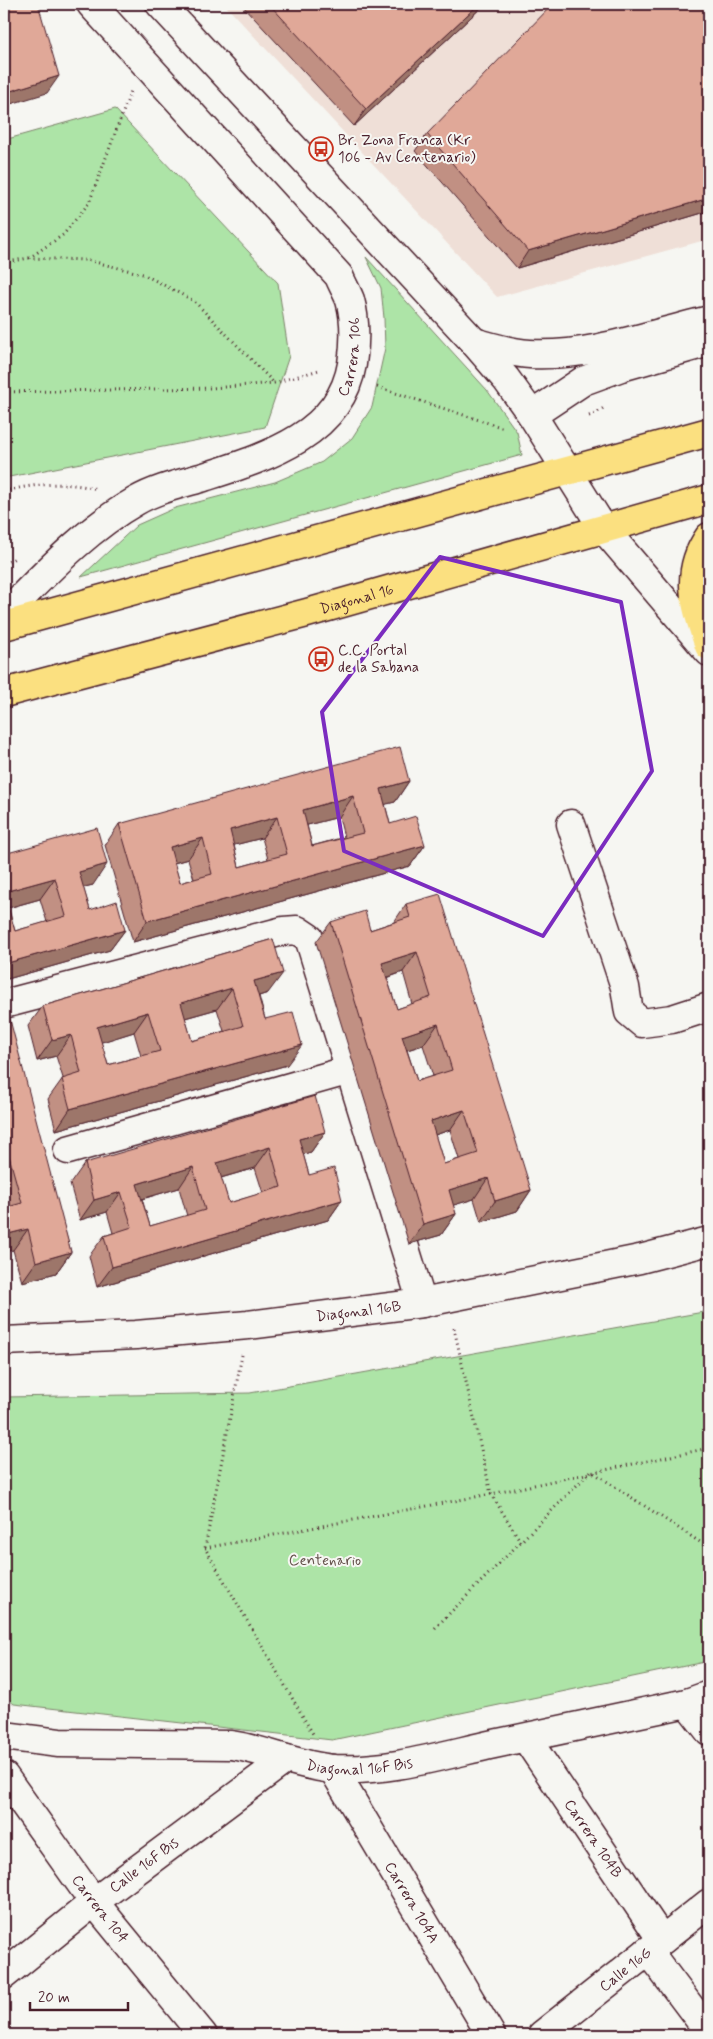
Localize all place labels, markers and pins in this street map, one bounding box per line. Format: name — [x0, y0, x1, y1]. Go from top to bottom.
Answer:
place label: Br. Zona Franca (Kr 106 - Av Centenario) — [338, 131, 476, 168]
bus stop icon: Br. Zona Franca (Kr 106 - Av Centenario) — [308, 136, 334, 162]
place label: C.C. Portal de la Sabana — [338, 641, 419, 678]
bus stop icon: C.C. Portal de la Sabana — [308, 646, 334, 672]

